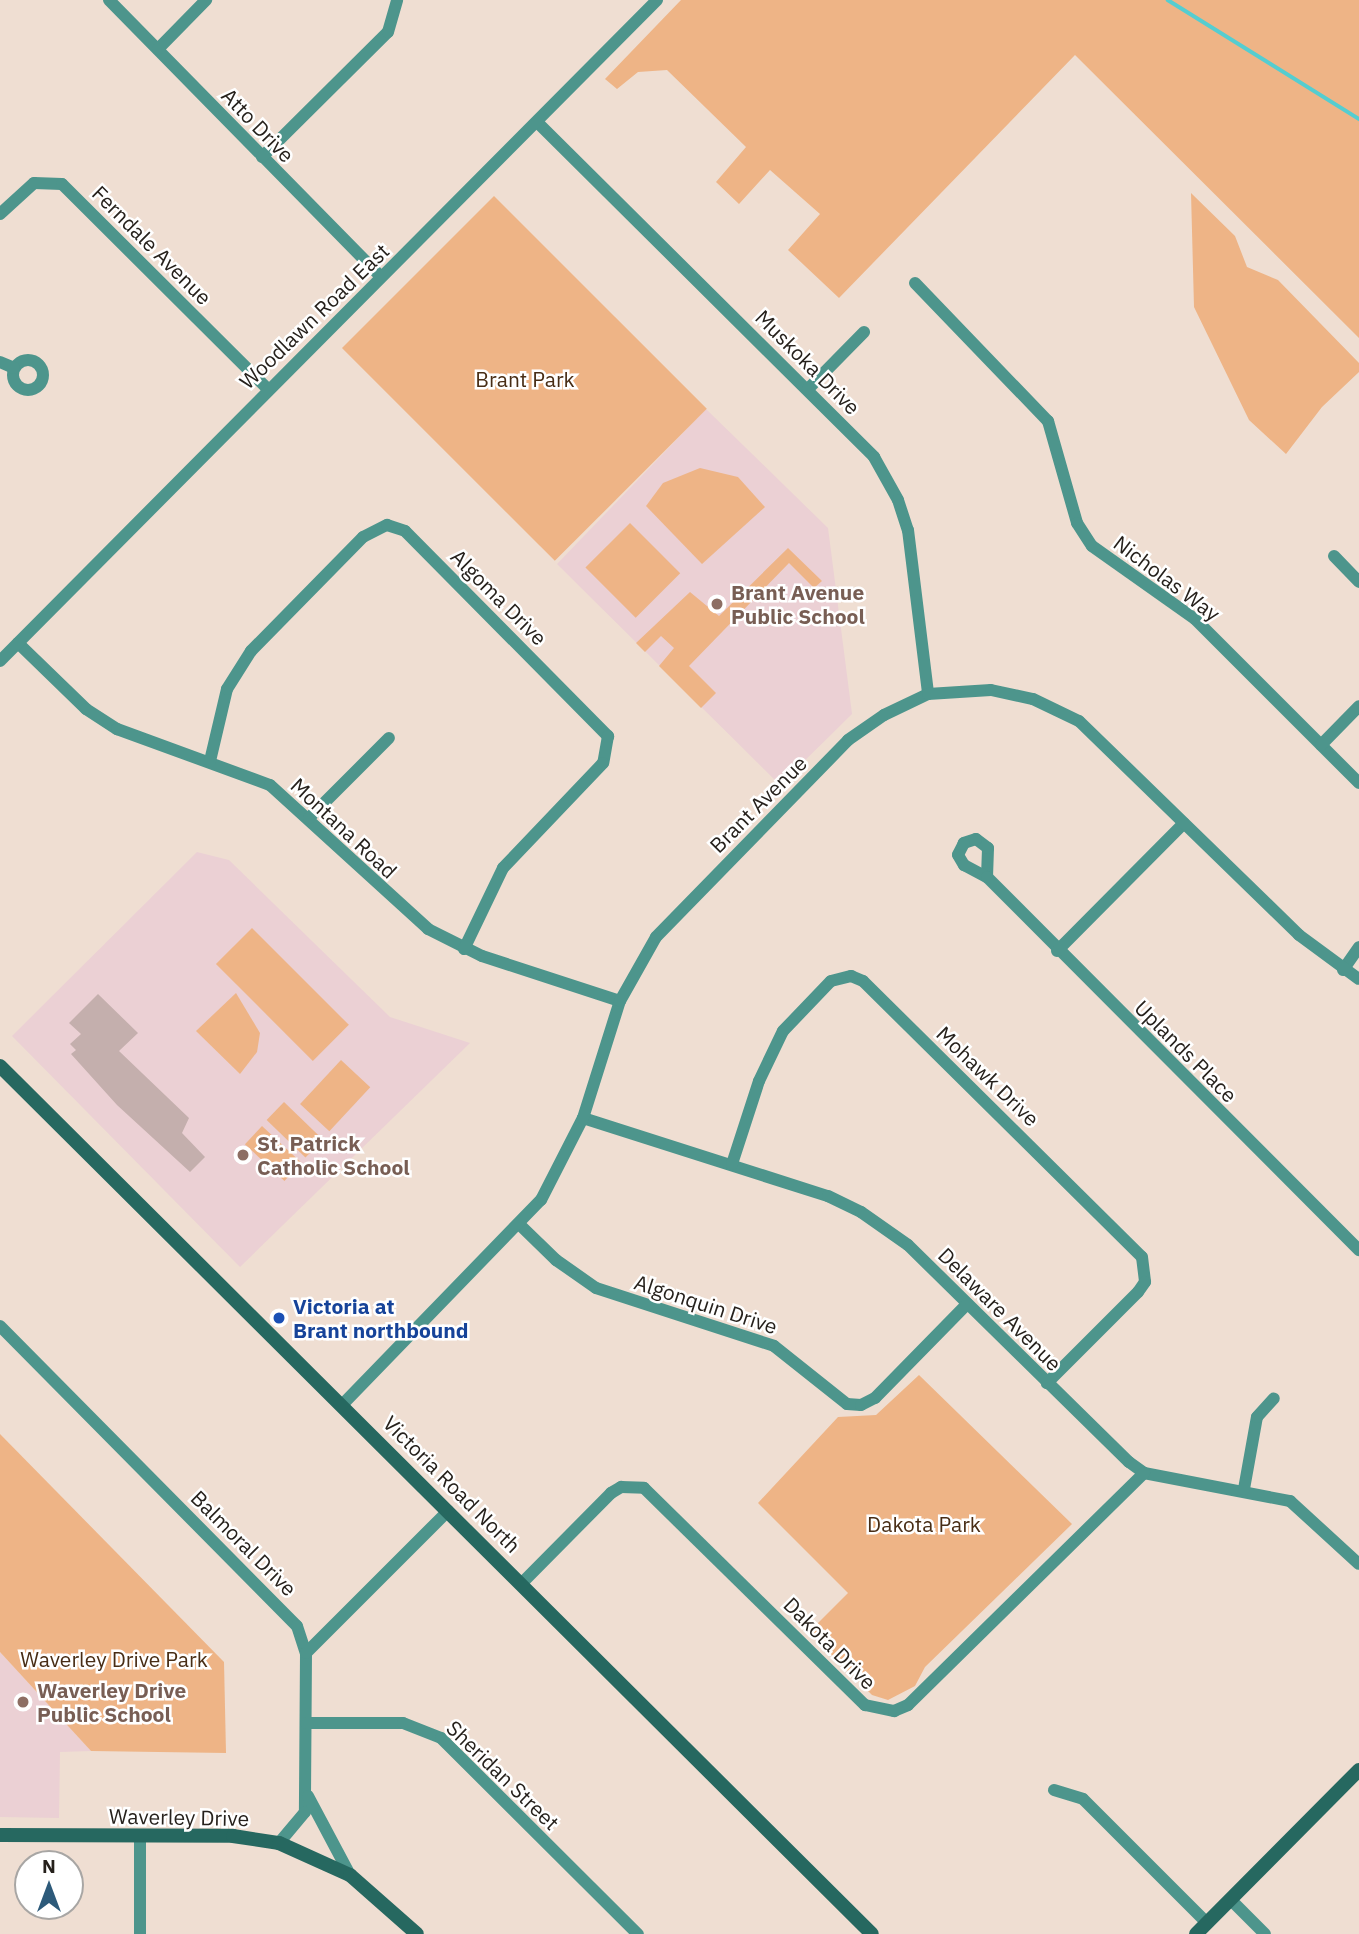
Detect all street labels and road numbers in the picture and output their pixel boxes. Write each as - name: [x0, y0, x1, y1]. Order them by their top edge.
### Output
- street label: Atto Drive: [217, 83, 299, 167]
- street label: Ferndale Avenue: [87, 180, 217, 310]
- street label: Woodlawn Road East: [234, 238, 394, 394]
- street label: Muskoka Drive: [750, 304, 866, 420]
- street label: Nicholas Way: [1109, 530, 1225, 626]
- street label: Algoma Drive: [446, 544, 552, 650]
- street label: Brant Avenue: [704, 750, 812, 858]
- street label: Montana Road: [286, 773, 402, 883]
- street label: Uplands Place: [1130, 995, 1242, 1107]
- street label: Mohawk Drive: [931, 1021, 1045, 1131]
- street label: Delaware Avenue: [933, 1242, 1067, 1376]
- street label: Algonquin Drive: [631, 1269, 781, 1339]
- street label: Victoria Road North: [378, 1410, 526, 1558]
- street label: Balmoral Drive: [186, 1485, 302, 1601]
- street label: Dakota Drive: [779, 1592, 881, 1694]
- street label: Sheridan Street: [442, 1715, 564, 1835]
- street label: Waverley Drive: [109, 1803, 249, 1831]

